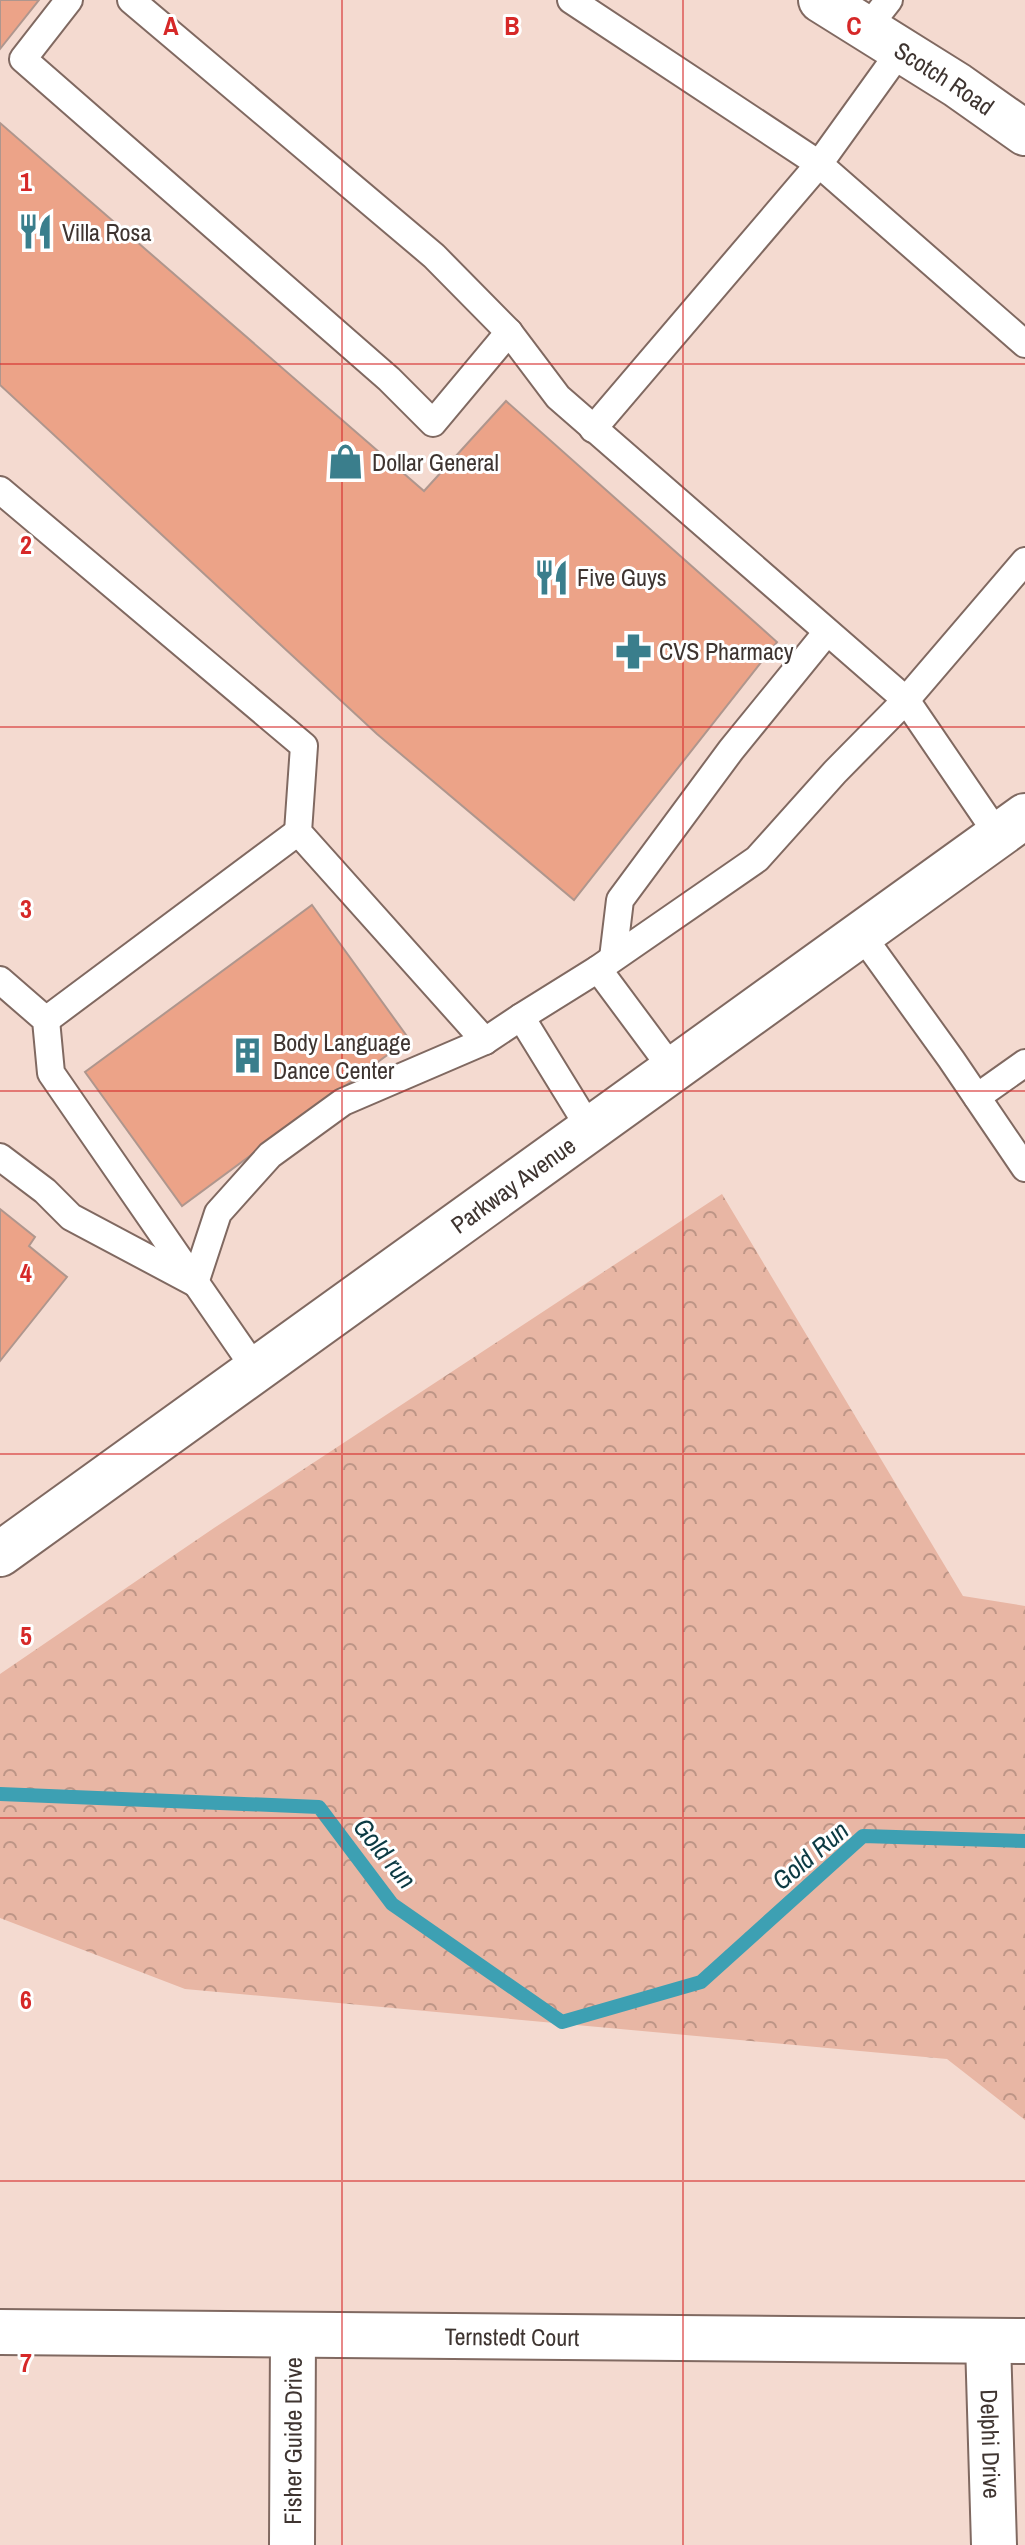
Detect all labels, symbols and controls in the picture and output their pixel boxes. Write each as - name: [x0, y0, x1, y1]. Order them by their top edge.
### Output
- text: A: [163, 8, 179, 43]
- text: B: [504, 8, 520, 43]
- text: C: [846, 8, 862, 43]
- street label: Scotch Road: [889, 34, 1001, 122]
- text: 1: [20, 164, 32, 199]
- restaurant icon: Villa Rosa: [17, 213, 55, 251]
- place label: Villa Rosa: [62, 216, 151, 248]
- shop icon: Dollar General: [327, 443, 365, 481]
- place label: Dollar General: [372, 446, 499, 478]
- text: 2: [20, 527, 32, 562]
- restaurant icon: Five Guys: [532, 558, 570, 596]
- place label: Five Guys: [577, 561, 667, 593]
- pharmacy icon: CVS Pharmacy: [614, 632, 652, 670]
- place label: CVS Pharmacy: [659, 635, 794, 667]
- text: 3: [20, 891, 32, 926]
- place label: Body Language Dance Center: [273, 1026, 411, 1086]
- building icon: Body Language Dance Center: [228, 1037, 266, 1075]
- street label: Parkway Avenue: [444, 1129, 582, 1240]
- text: 4: [20, 1255, 32, 1290]
- text: 5: [20, 1618, 32, 1653]
- water label: Gold run: [346, 1810, 424, 1896]
- water label: Gold Run: [764, 1813, 856, 1897]
- text: 6: [20, 1982, 32, 2017]
- street label: Ternstedt Court: [444, 2320, 580, 2353]
- text: 7: [20, 2345, 32, 2380]
- street label: Fisher Guide Drive: [276, 2357, 309, 2525]
- street label: Delphi Drive: [973, 2389, 1009, 2499]

